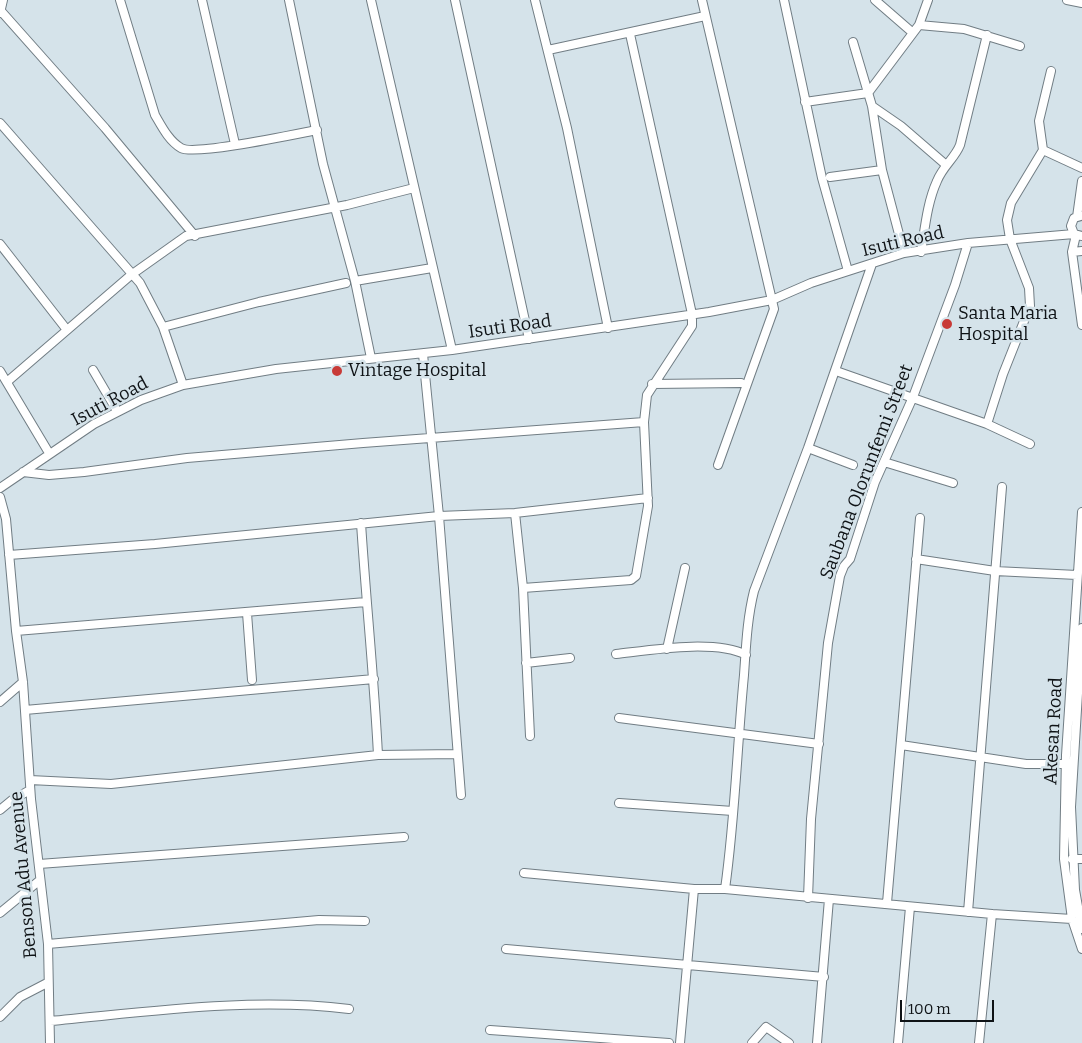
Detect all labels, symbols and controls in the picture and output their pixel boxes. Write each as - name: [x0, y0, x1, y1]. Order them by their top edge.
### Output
- street label: Isuti Road: [860, 222, 946, 262]
- place label: Santa Maria Hospital: [958, 303, 1058, 346]
- street label: Isuti Road: [467, 310, 553, 344]
- marker: Santa Maria Hospital: [940, 317, 954, 331]
- place label: Vintage Hospital: [348, 360, 486, 382]
- street label: Saubana Olorunfemi Street: [816, 361, 918, 583]
- marker: Vintage Hospital: [330, 364, 344, 378]
- street label: Isuti Road: [68, 373, 152, 431]
- street label: Akesan Road: [1040, 677, 1068, 785]
- street label: Benson Adu Avenue: [6, 791, 42, 959]
- scale bar: [902, 990, 996, 1022]
- text: 100 m: [908, 1000, 951, 1018]

